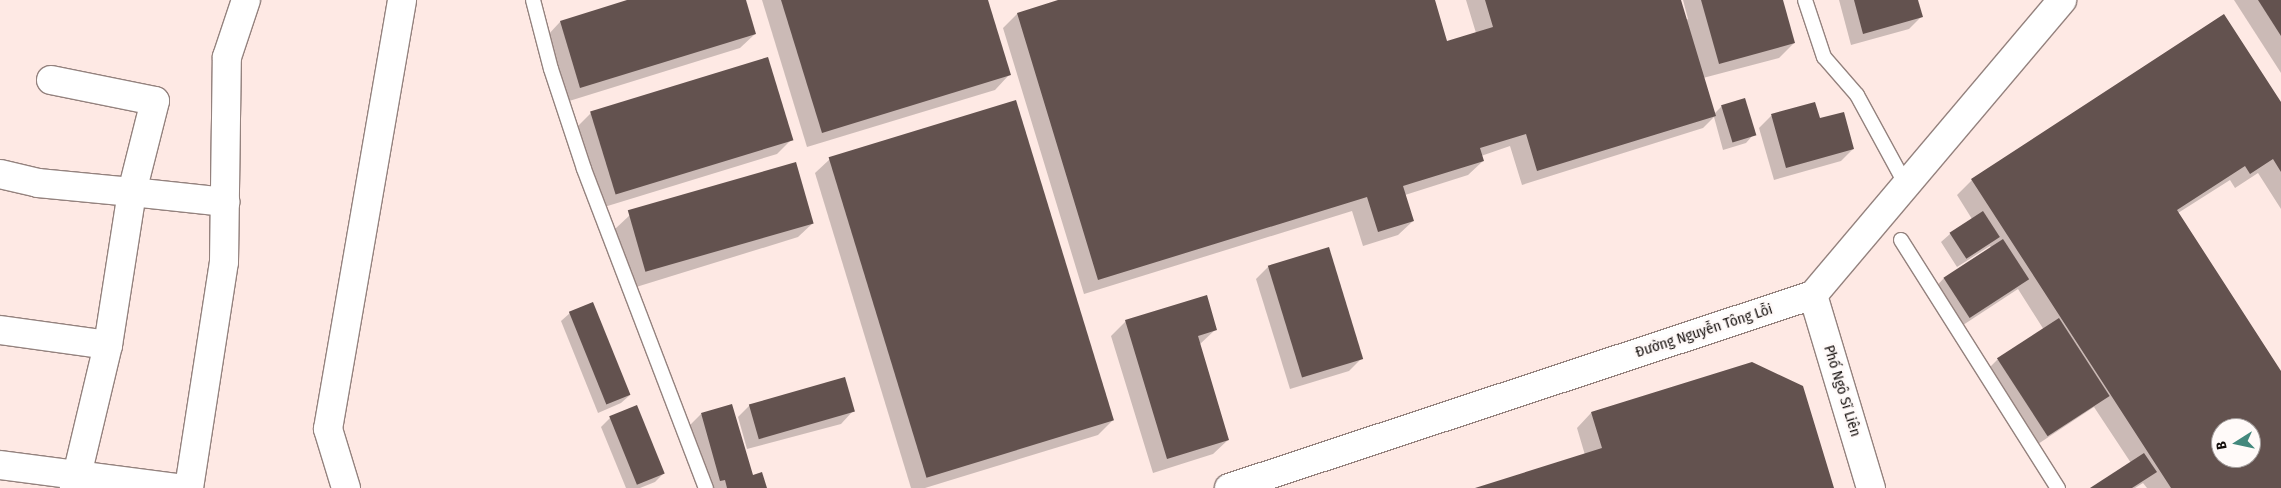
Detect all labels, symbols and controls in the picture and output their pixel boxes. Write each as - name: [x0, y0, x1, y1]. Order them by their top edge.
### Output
- street label: Đường Nguyễn Tông Lỗi: [1633, 300, 1775, 362]
- street label: Phố Ngô Sĩ Liên: [1820, 343, 1864, 439]
- north arrow: [2211, 418, 2261, 468]
- text: B: [2213, 440, 2231, 451]

